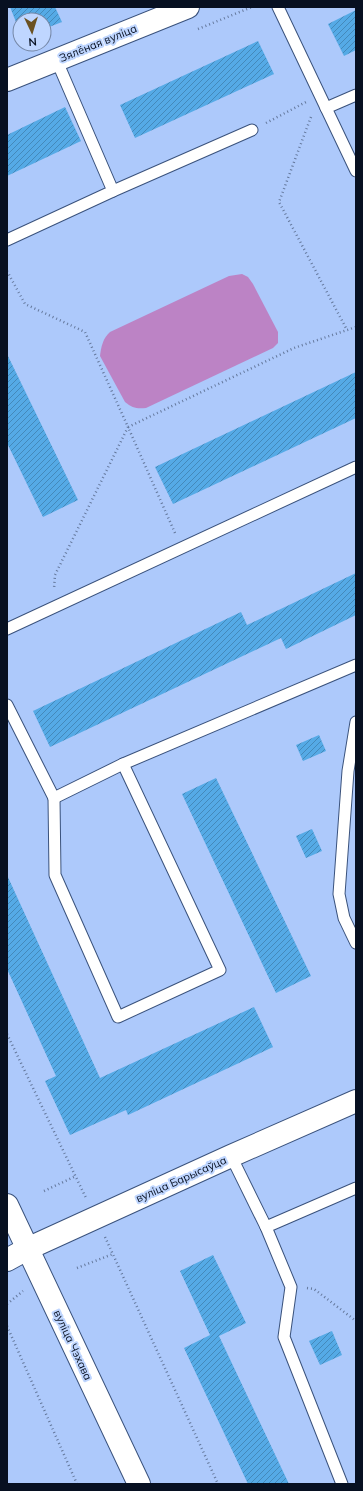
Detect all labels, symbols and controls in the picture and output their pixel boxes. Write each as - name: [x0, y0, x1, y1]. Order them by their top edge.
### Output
- north arrow: [12, 12, 52, 52]
- street label: Зялёная вуліца: [57, 21, 139, 65]
- text: N: [28, 35, 37, 49]
- street label: вуліца Барысаўца: [133, 1153, 229, 1205]
- street label: вуліца Чэхава: [51, 1308, 95, 1382]

